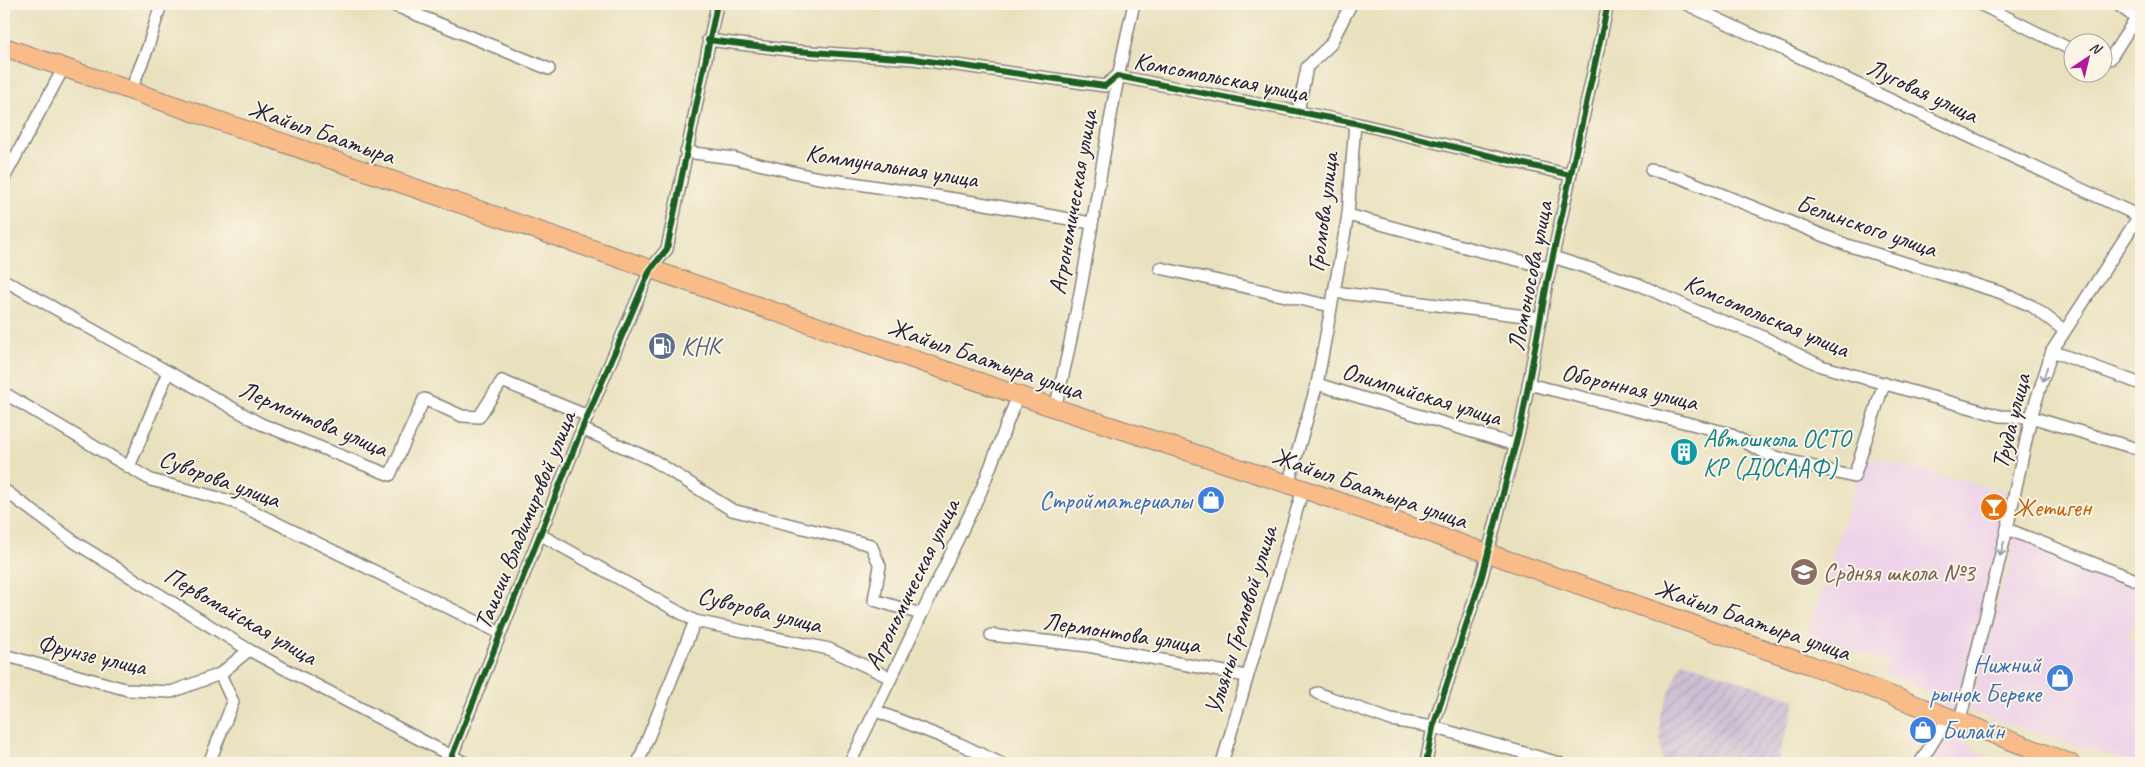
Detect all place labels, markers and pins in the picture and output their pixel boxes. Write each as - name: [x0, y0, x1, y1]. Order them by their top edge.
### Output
- fuel station icon: КНК: [647, 331, 677, 361]
- place label: КНК: [681, 331, 724, 363]
- place label: Автошкола ОСТО КР (ДОСААФ): [1703, 423, 1853, 484]
- building icon: Автошкола ОСТО КР (ДОСААФ): [1669, 437, 1699, 467]
- place label: Стройматериалы: [1039, 485, 1194, 517]
- shop icon: Стройматериалы: [1196, 485, 1226, 515]
- bar icon: Жетиген: [1979, 492, 2009, 522]
- place label: Жетиген: [2013, 492, 2093, 524]
- school or university icon: Срдняя школа №3: [1789, 557, 1819, 587]
- place label: Срдняя школа №3: [1823, 557, 1977, 589]
- place label: Нижний рынок Береке: [1929, 649, 2043, 710]
- shop icon: Нижний рынок Береке: [2045, 663, 2075, 693]
- shop icon: Билайн: [1908, 715, 1938, 745]
- place label: Билайн: [1942, 715, 2006, 747]

